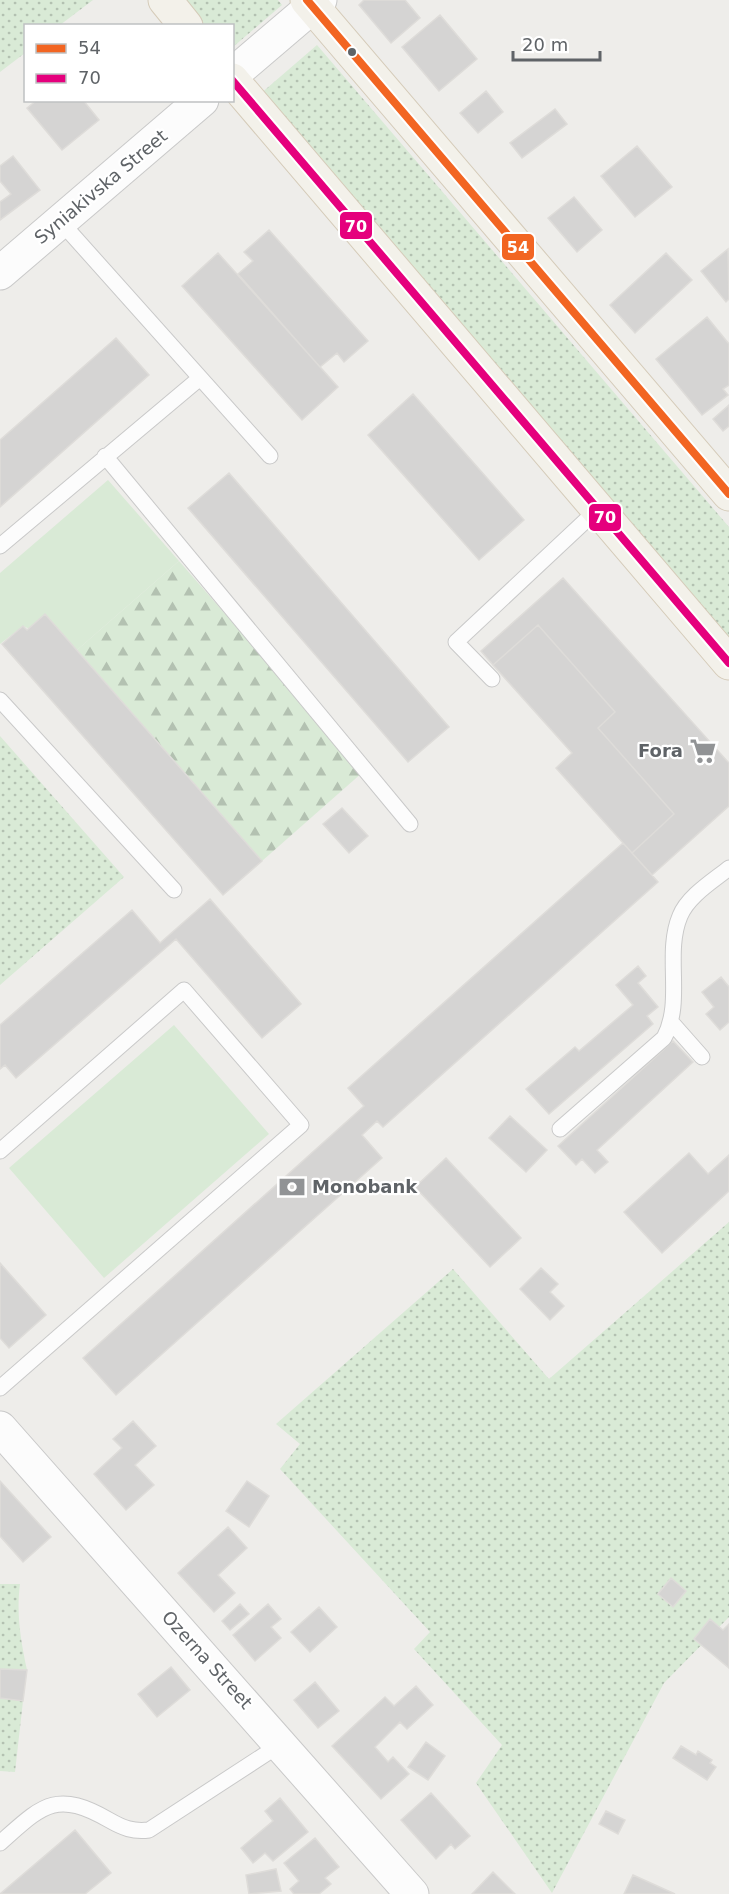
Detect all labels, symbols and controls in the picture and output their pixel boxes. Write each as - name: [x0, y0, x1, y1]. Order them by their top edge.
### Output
- legend: [24, 24, 234, 102]
- scale bar: [513, 24, 600, 62]
- text: 20 m: [522, 34, 568, 55]
- text: 54: [78, 37, 101, 58]
- unlabelled marker: [346, 46, 358, 58]
- text: 70: [78, 67, 101, 88]
- street label: Syniakivska Street: [30, 125, 171, 248]
- line badge: 70: [339, 211, 373, 240]
- text: 70: [345, 217, 367, 236]
- line badge: 54: [501, 233, 535, 261]
- text: 54: [507, 238, 529, 257]
- line badge: 70: [588, 503, 622, 532]
- text: 70: [594, 508, 616, 527]
- supermarket icon: Fora: [688, 736, 718, 766]
- place label: Fora: [638, 740, 683, 761]
- bank icon: Monobank: [277, 1172, 307, 1202]
- place label: Monobank: [312, 1176, 418, 1197]
- street label: Ozerna Street: [158, 1606, 257, 1713]

